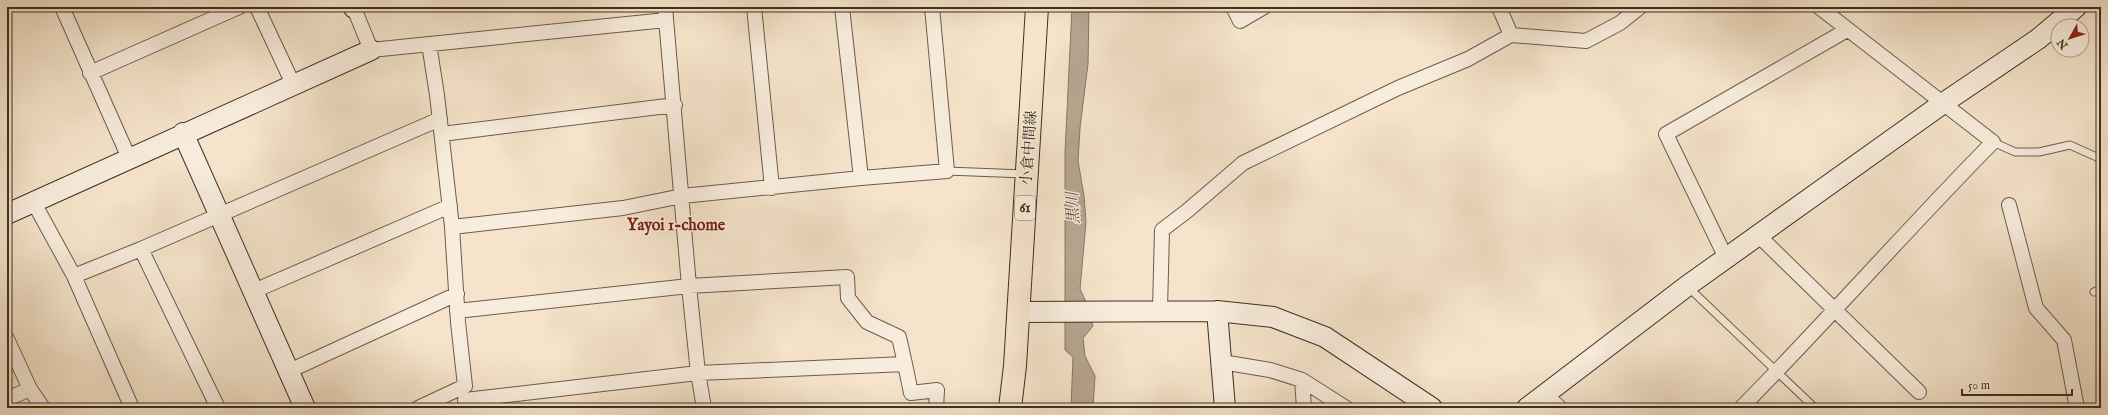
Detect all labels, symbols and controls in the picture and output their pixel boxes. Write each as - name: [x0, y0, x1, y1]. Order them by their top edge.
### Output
- north arrow: [2050, 18, 2090, 58]
- text: N: [2054, 35, 2072, 53]
- street label: 小倉中間線: [1017, 110, 1041, 186]
- water label: 黒川: [1063, 190, 1085, 225]
- road number: 61: [1015, 196, 1035, 220]
- district label: Yayoi 1-chome: [627, 216, 726, 236]
- scale bar: [1962, 371, 2072, 397]
- text: 50 m: [1968, 378, 1990, 393]

